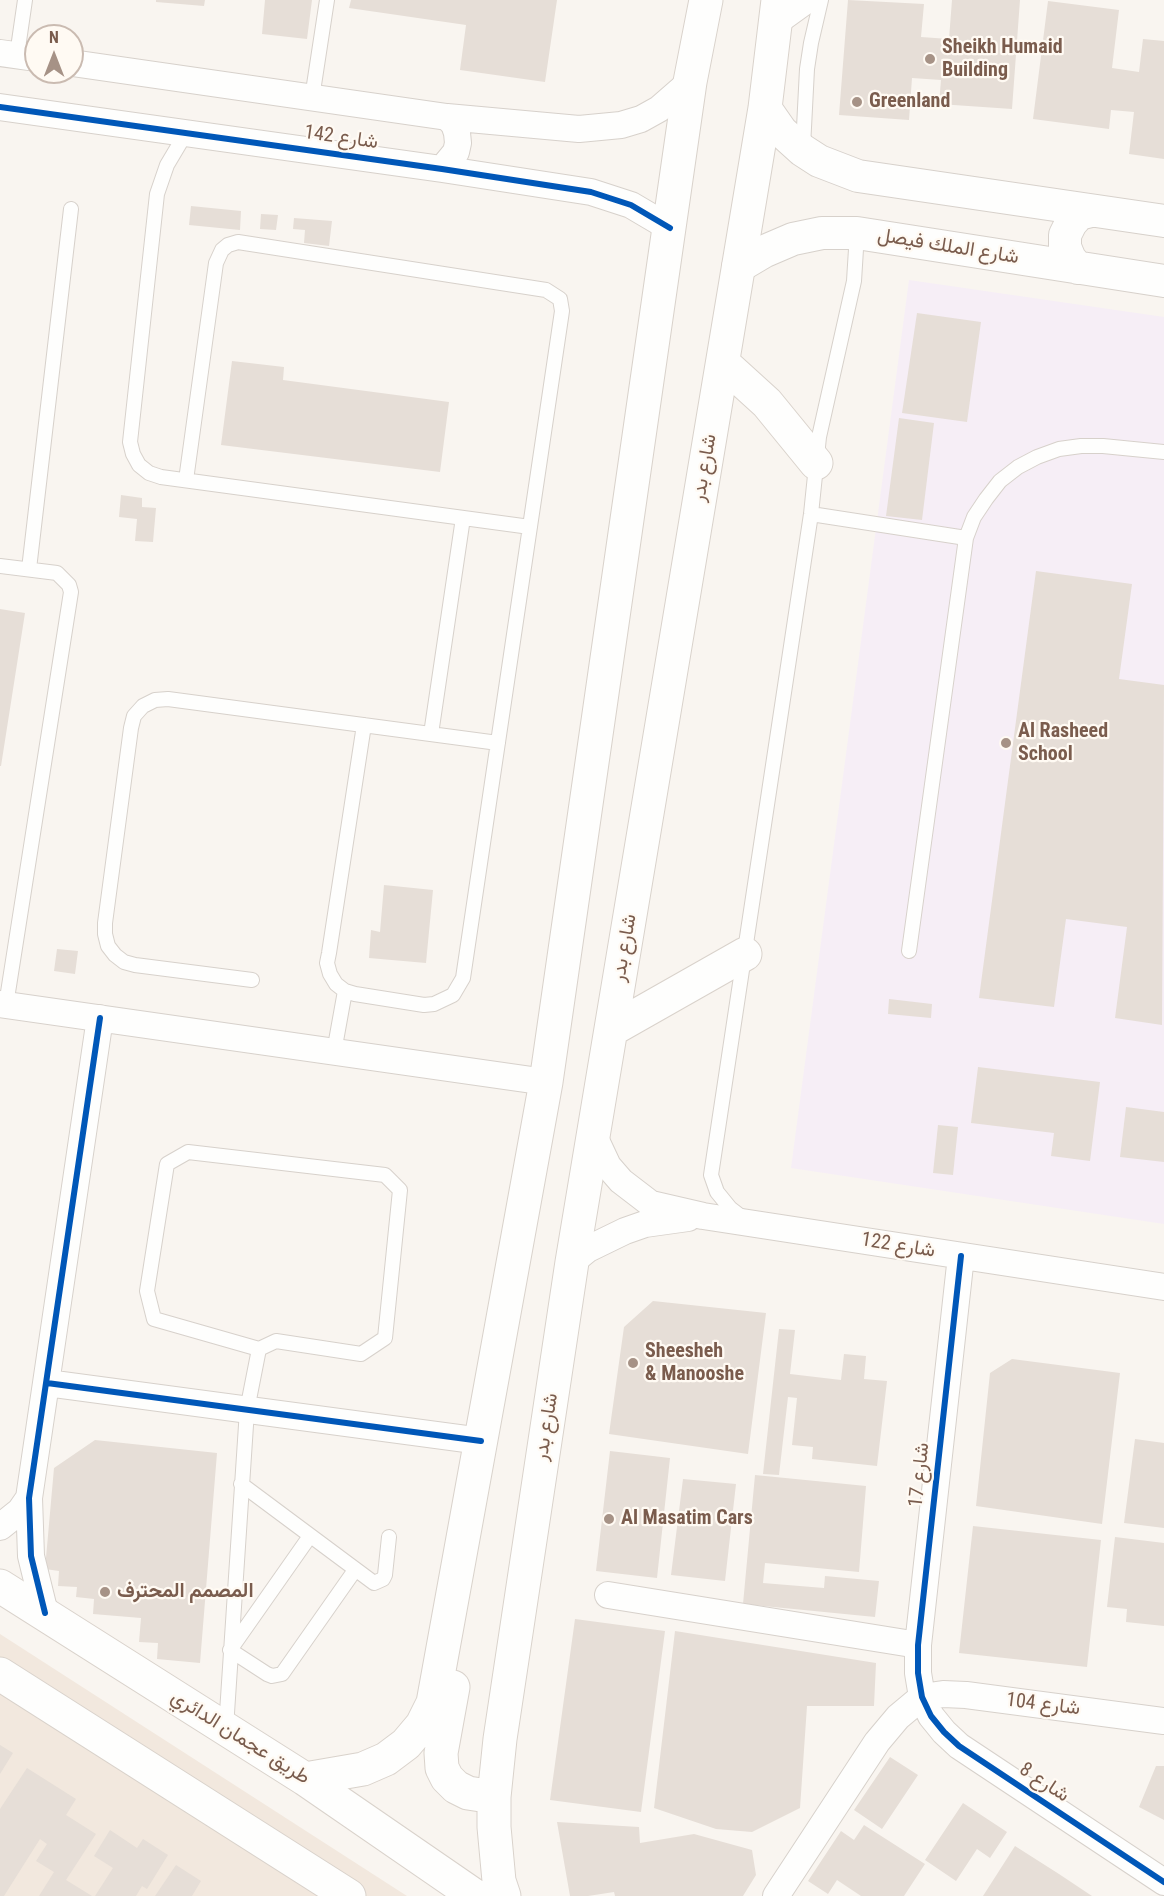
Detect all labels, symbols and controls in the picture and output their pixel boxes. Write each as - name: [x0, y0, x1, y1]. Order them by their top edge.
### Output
- north arrow: [24, 24, 84, 84]
- text: N: [49, 28, 59, 47]
- place label: Sheikh Humaid Building: [942, 36, 1063, 83]
- marker: Sheikh Humaid Building: [923, 52, 937, 66]
- place label: Greenland: [869, 90, 950, 114]
- marker: Greenland: [850, 95, 864, 109]
- street label: شارع 142: [302, 121, 380, 155]
- street label: شارع الملك فيصل: [876, 224, 1020, 270]
- street label: شارع بدر: [687, 432, 723, 504]
- place label: Al Rasheed School: [1018, 720, 1108, 767]
- marker: Al Rasheed School: [999, 736, 1013, 750]
- street label: شارع بدر: [607, 912, 643, 984]
- street label: شارع 122: [859, 1228, 937, 1264]
- place label: Sheesheh & Manooshe: [645, 1340, 744, 1387]
- marker: Sheesheh & Manooshe: [626, 1356, 640, 1370]
- street label: شارع بدر: [530, 1391, 564, 1463]
- street label: شارع 17: [905, 1442, 935, 1508]
- place label: Al Masatim Cars: [621, 1507, 753, 1531]
- marker: Al Masatim Cars: [602, 1512, 616, 1526]
- place label: المصمم المحترف: [117, 1580, 254, 1604]
- marker: المصمم المحترف: [98, 1585, 112, 1599]
- street label: طريق عجمان الدائري: [166, 1686, 314, 1790]
- street label: شارع 104: [1005, 1689, 1081, 1721]
- street label: شارع 8: [1015, 1758, 1073, 1808]

